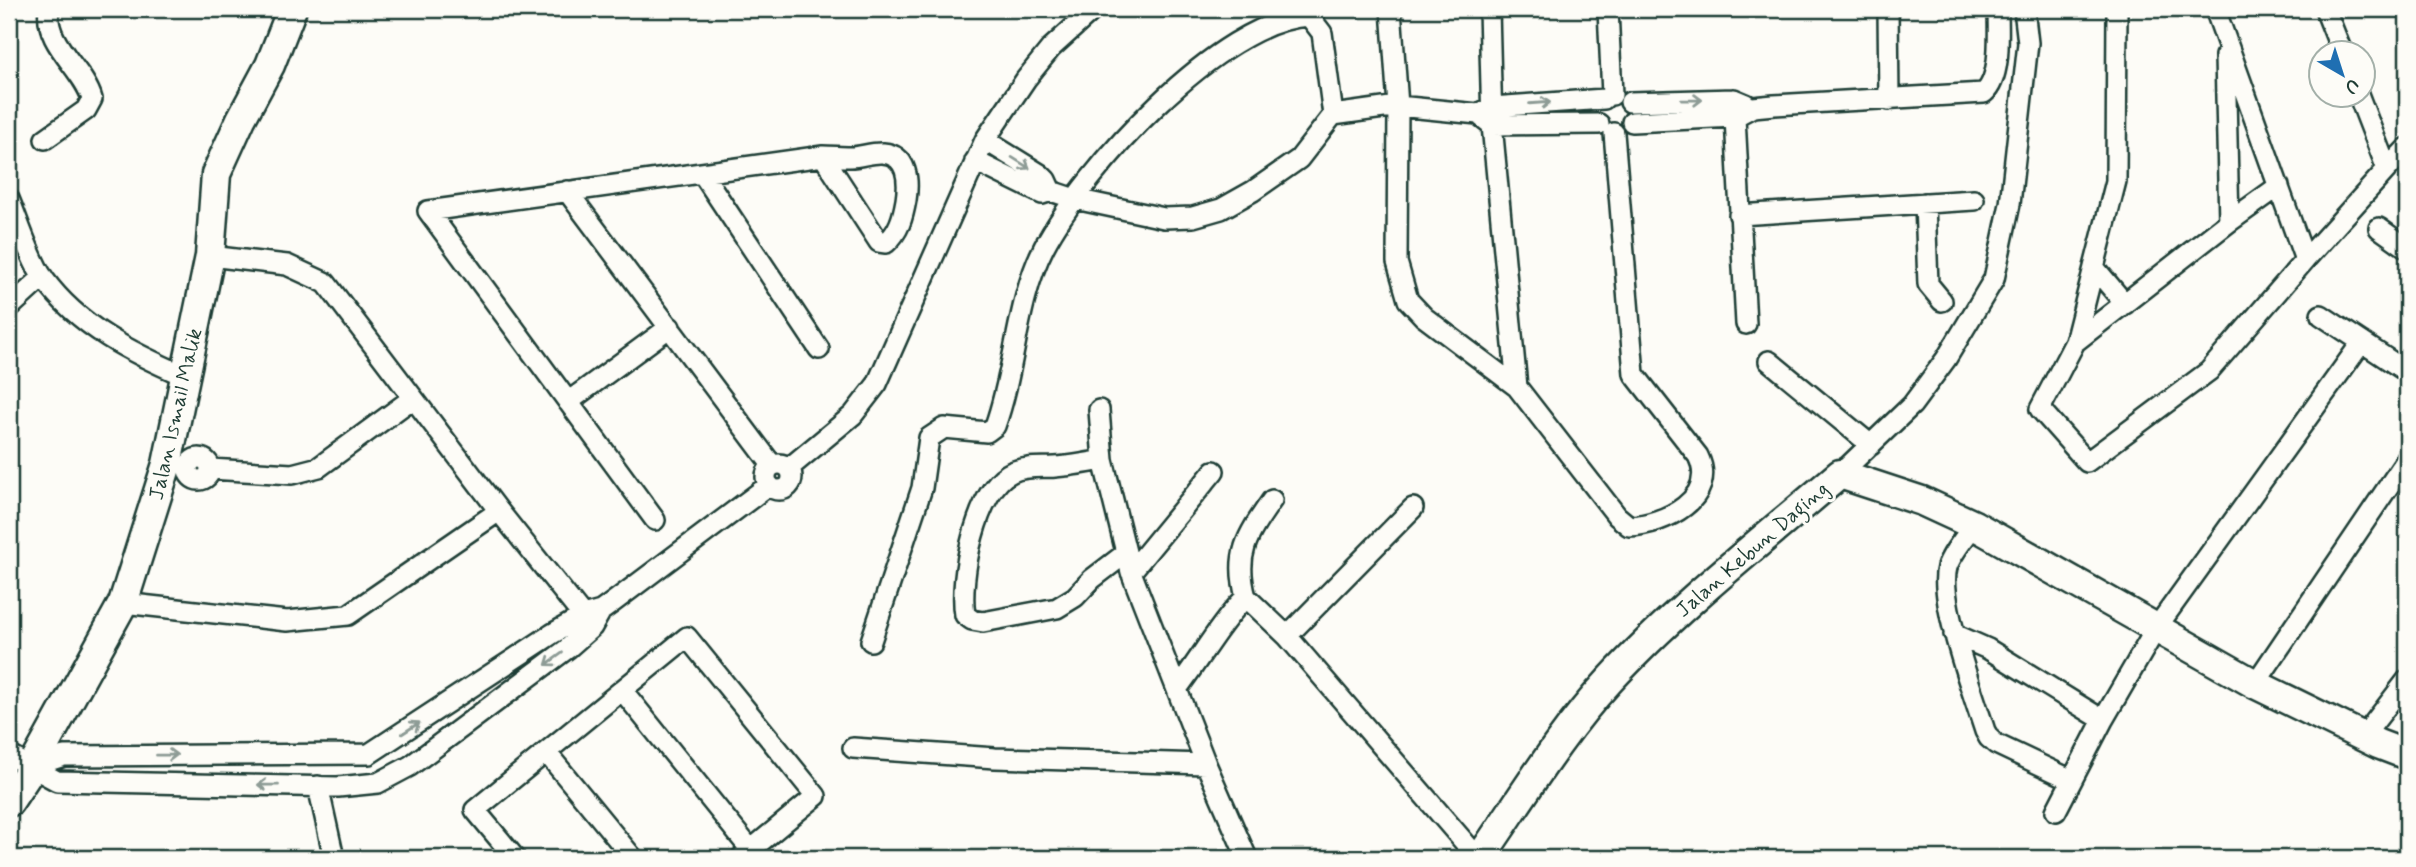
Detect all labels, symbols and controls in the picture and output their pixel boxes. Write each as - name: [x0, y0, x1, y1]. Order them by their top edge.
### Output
- north arrow: [2308, 38, 2378, 108]
- text: U: [2339, 72, 2364, 100]
- one-way arrow: [1681, 93, 1704, 107]
- one-way arrow: [1528, 97, 1551, 110]
- one-way arrow: [1011, 156, 1031, 170]
- street label: Jalan Ismail Malik: [143, 325, 209, 503]
- street label: Jalan Kebun Daging: [1670, 475, 1837, 626]
- one-way arrow: [545, 652, 564, 666]
- one-way arrow: [401, 721, 421, 735]
- one-way arrow: [155, 748, 178, 762]
- one-way arrow: [257, 778, 280, 792]

